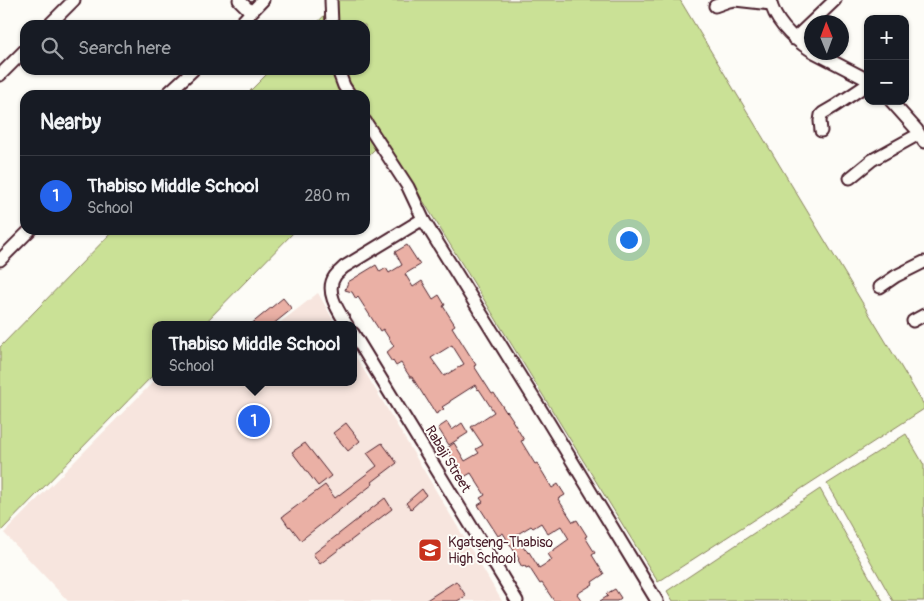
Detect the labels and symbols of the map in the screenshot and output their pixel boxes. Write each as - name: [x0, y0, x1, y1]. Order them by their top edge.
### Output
- north arrow: [804, 15, 849, 60]
- your location: [616, 227, 642, 253]
- pin: 1: [238, 402, 270, 440]
- street label: Rabaji Street: [421, 423, 475, 496]
- place label: Kgatseng-Thabiso High School: [448, 534, 553, 567]
- school or university icon: Kgatseng-Thabiso High School: [417, 537, 443, 563]

